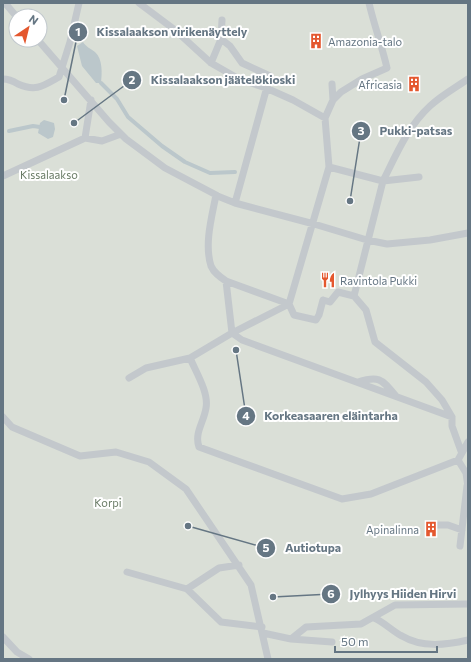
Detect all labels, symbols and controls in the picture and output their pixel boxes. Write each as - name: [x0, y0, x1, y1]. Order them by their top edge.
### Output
- north arrow: [8, 8, 48, 48]
- text: N: [27, 12, 41, 27]
- callout: Kissalaakson virikenäyttely: [68, 20, 255, 44]
- text: 1: [75, 24, 81, 38]
- text: Kissalaakson virikenäyttely: [97, 24, 248, 38]
- building icon: Amazonia-talo: [307, 32, 325, 50]
- place label: Amazonia-talo: [328, 35, 403, 48]
- callout: Kissalaakson jäätelökioski: [122, 68, 303, 92]
- text: 2: [129, 72, 136, 86]
- text: Kissalaakson jäätelökioski: [151, 72, 295, 86]
- building icon: Africasia: [405, 75, 423, 93]
- place label: Africasia: [358, 78, 402, 91]
- callout: Pukki-patsas: [351, 119, 460, 143]
- text: 3: [358, 123, 365, 137]
- text: Pukki-patsas: [380, 123, 453, 137]
- park label: Kissalaakso: [20, 168, 78, 181]
- restaurant icon: Ravintola Pukki: [319, 271, 337, 289]
- place label: Ravintola Pukki: [340, 274, 417, 287]
- callout: Korkeasaaren eläintarha: [236, 404, 406, 428]
- text: 4: [242, 408, 250, 422]
- text: Korkeasaaren eläintarha: [264, 408, 398, 422]
- park label: Korpi: [94, 496, 122, 509]
- building icon: Apinalinna: [422, 520, 440, 538]
- place label: Apinalinna: [366, 523, 419, 536]
- callout: Autiotupa: [256, 536, 349, 560]
- text: 5: [263, 540, 270, 554]
- text: Autiotupa: [285, 540, 341, 554]
- callout: Jylhyys Hiiden Hirvi: [321, 582, 464, 606]
- text: 6: [327, 586, 335, 600]
- text: Jylhyys Hiiden Hirvi: [350, 586, 456, 601]
- scale bar: [335, 628, 437, 654]
- text: 50 m: [341, 634, 369, 648]

